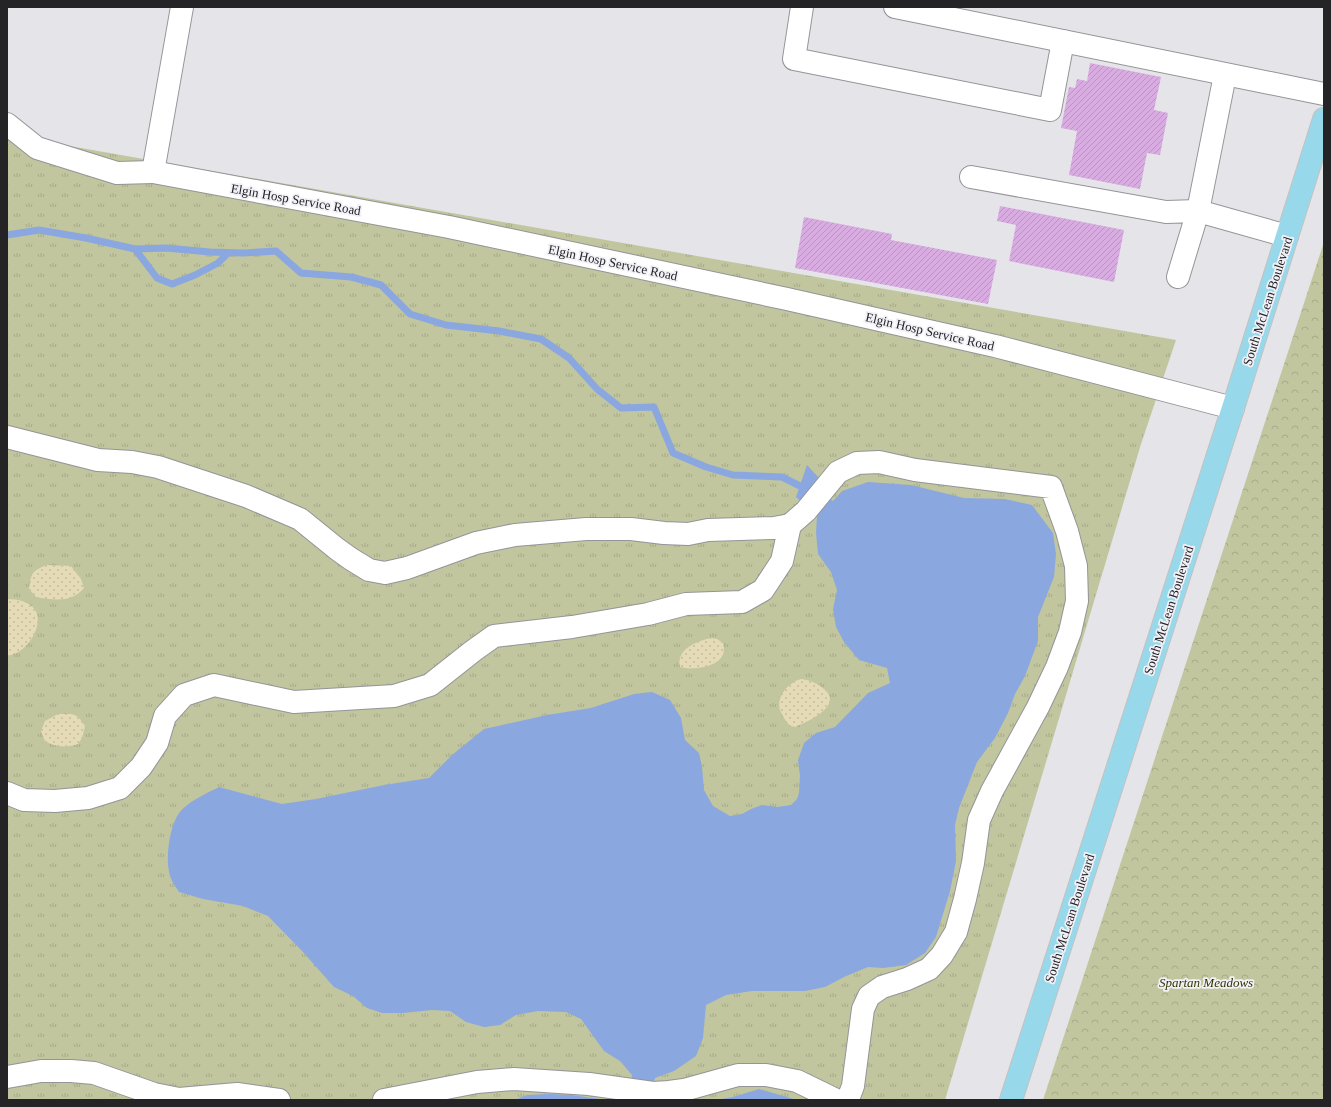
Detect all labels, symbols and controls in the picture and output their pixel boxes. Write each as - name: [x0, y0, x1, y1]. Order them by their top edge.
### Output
- street label: Elgin Hosp Service Road: [230, 181, 363, 218]
- street label: South McLean Boulevard: [1240, 235, 1296, 367]
- street label: Elgin Hosp Service Road: [547, 241, 679, 284]
- street label: Elgin Hosp Service Road: [864, 309, 996, 354]
- street label: South McLean Boulevard: [1141, 544, 1197, 676]
- street label: South McLean Boulevard: [1042, 852, 1098, 984]
- park label: Spartan Meadows: [1159, 975, 1253, 990]

